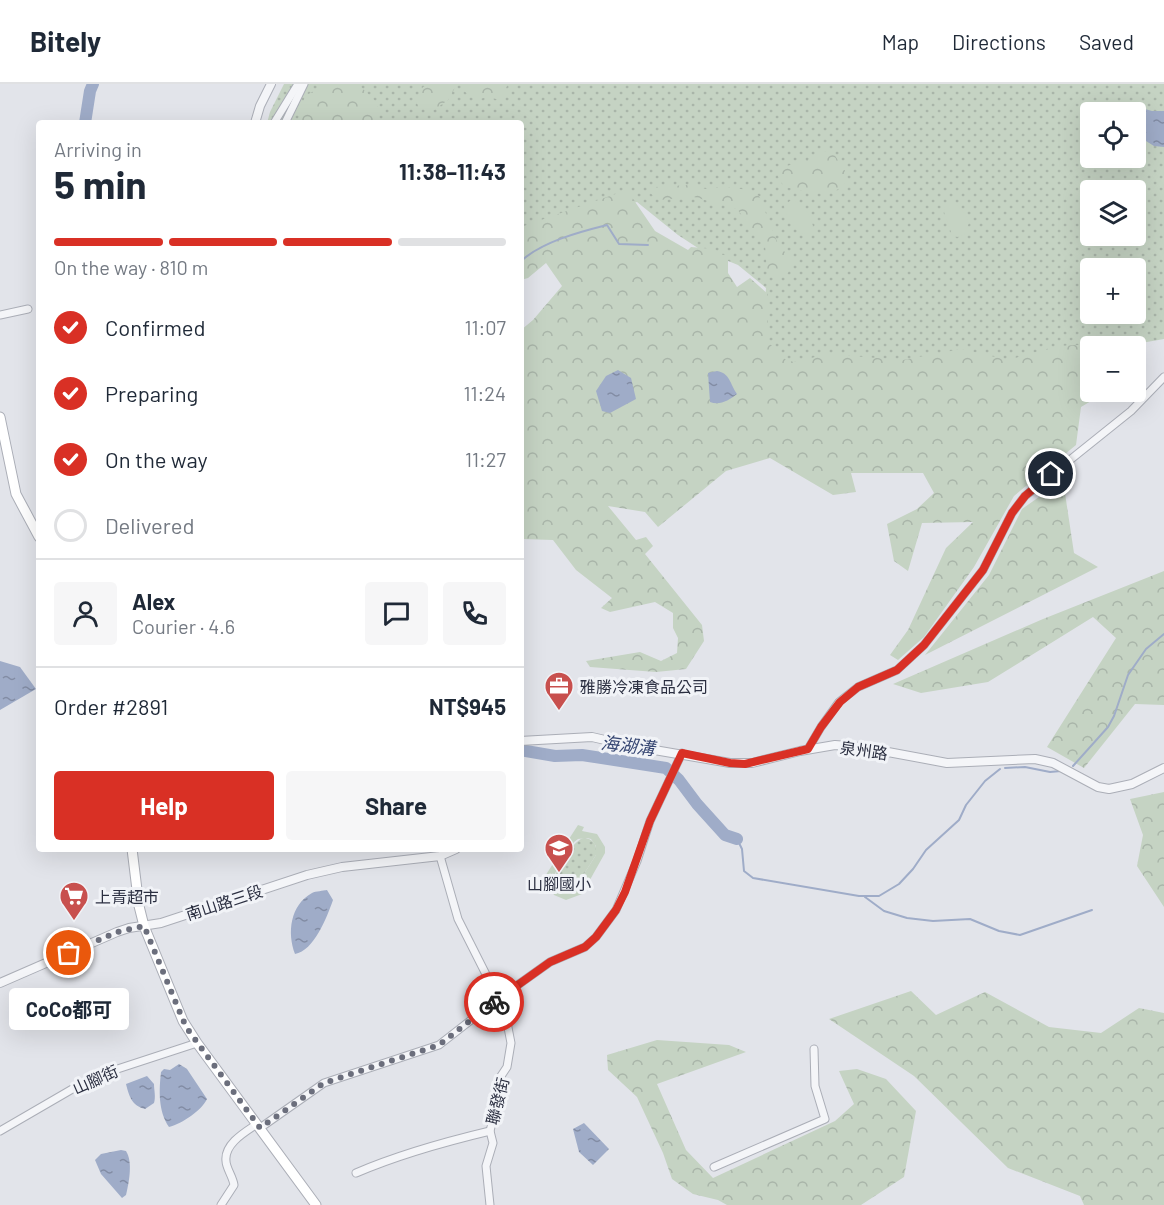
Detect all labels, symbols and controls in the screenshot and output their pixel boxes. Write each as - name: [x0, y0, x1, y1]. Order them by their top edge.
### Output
- text: Bitely: [30, 24, 101, 58]
- text: Map: [882, 29, 919, 54]
- text: Directions: [952, 29, 1046, 54]
- text: Saved: [1079, 29, 1134, 54]
- map controls: [1080, 102, 1146, 402]
- button: locate: [1080, 102, 1146, 168]
- text: Arriving in: [54, 137, 142, 161]
- text: 11:38–11:43: [399, 158, 506, 184]
- text: 5 min: [54, 160, 147, 207]
- button: layers: [1080, 180, 1146, 246]
- text: On the way · 810 m: [54, 255, 208, 279]
- button: +: [1080, 258, 1146, 324]
- icon: check: [54, 311, 87, 344]
- text: Confirmed: [105, 314, 205, 340]
- text: 11:07: [464, 315, 506, 339]
- button: −: [1080, 336, 1146, 402]
- icon: check: [54, 377, 87, 410]
- text: Preparing: [105, 380, 198, 406]
- text: 11:24: [463, 381, 506, 405]
- icon: check: [54, 443, 87, 476]
- text: On the way: [105, 446, 208, 472]
- text: 11:27: [465, 447, 506, 471]
- pin: [1025, 448, 1076, 499]
- icon: home: [1034, 457, 1067, 490]
- text: Delivered: [105, 512, 194, 538]
- button: person: [54, 582, 117, 645]
- button: chat: [365, 582, 428, 645]
- button: phone: [443, 582, 506, 645]
- text: Alex: [132, 588, 175, 614]
- text: Courier · 4.6: [132, 614, 235, 638]
- office icon: 雅勝冷凍食品公司: [543, 670, 575, 712]
- place label: 雅勝冷凍食品公司: [580, 677, 708, 696]
- text: Order #2891: [54, 693, 168, 719]
- text: NT$945: [429, 693, 506, 719]
- water label: 海湖溝: [600, 731, 659, 760]
- street label: 泉州路: [839, 737, 889, 763]
- button: Help: [54, 771, 274, 840]
- button: Share: [286, 771, 506, 840]
- school or university icon: 山腳國小: [543, 832, 575, 874]
- place label: 山腳國小: [527, 874, 591, 893]
- supermarket icon: 上青超市: [58, 880, 90, 922]
- street label: 南山路三段: [183, 881, 265, 923]
- place label: 上青超市: [95, 887, 159, 906]
- pin: [43, 927, 94, 978]
- icon: bag: [52, 936, 85, 969]
- courier: [464, 972, 524, 1032]
- icon: bike: [478, 986, 511, 1019]
- callout: CoCo都可: [9, 989, 129, 1031]
- text: CoCo都可: [26, 997, 112, 1021]
- street label: 山腳街: [69, 1061, 121, 1097]
- street label: 聯發街: [482, 1075, 512, 1127]

